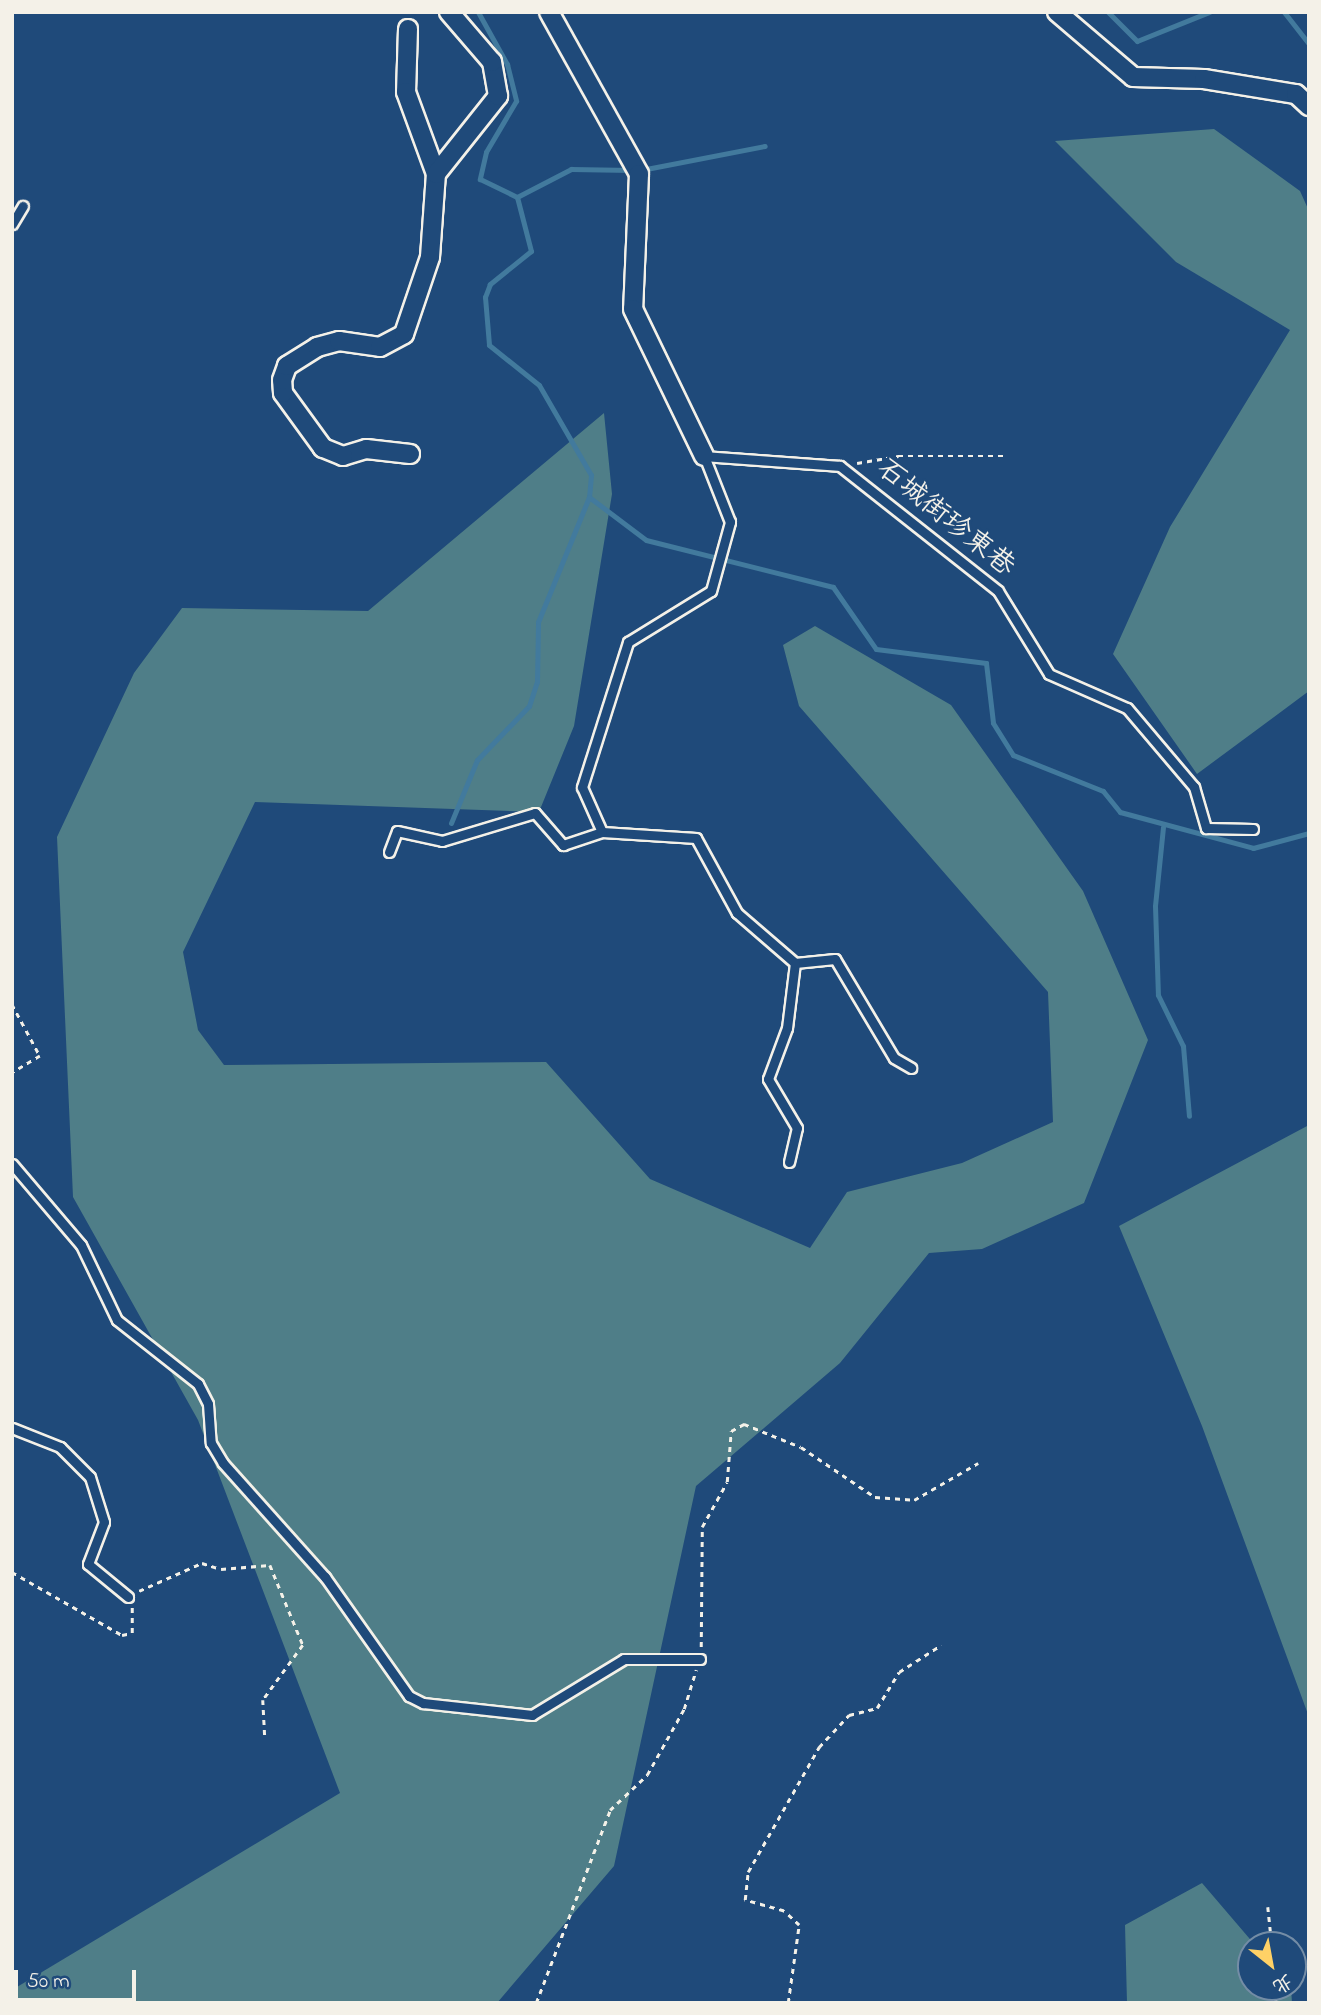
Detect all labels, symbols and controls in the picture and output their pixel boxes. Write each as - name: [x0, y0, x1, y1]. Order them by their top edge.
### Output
- street label: 石城街珍東巷: [869, 453, 1021, 585]
- north arrow: [1237, 1931, 1307, 2001]
- scale bar: [18, 1955, 140, 1999]
- text: 北: [1267, 1966, 1297, 1999]
- text: 50 m: [27, 1967, 70, 1997]

